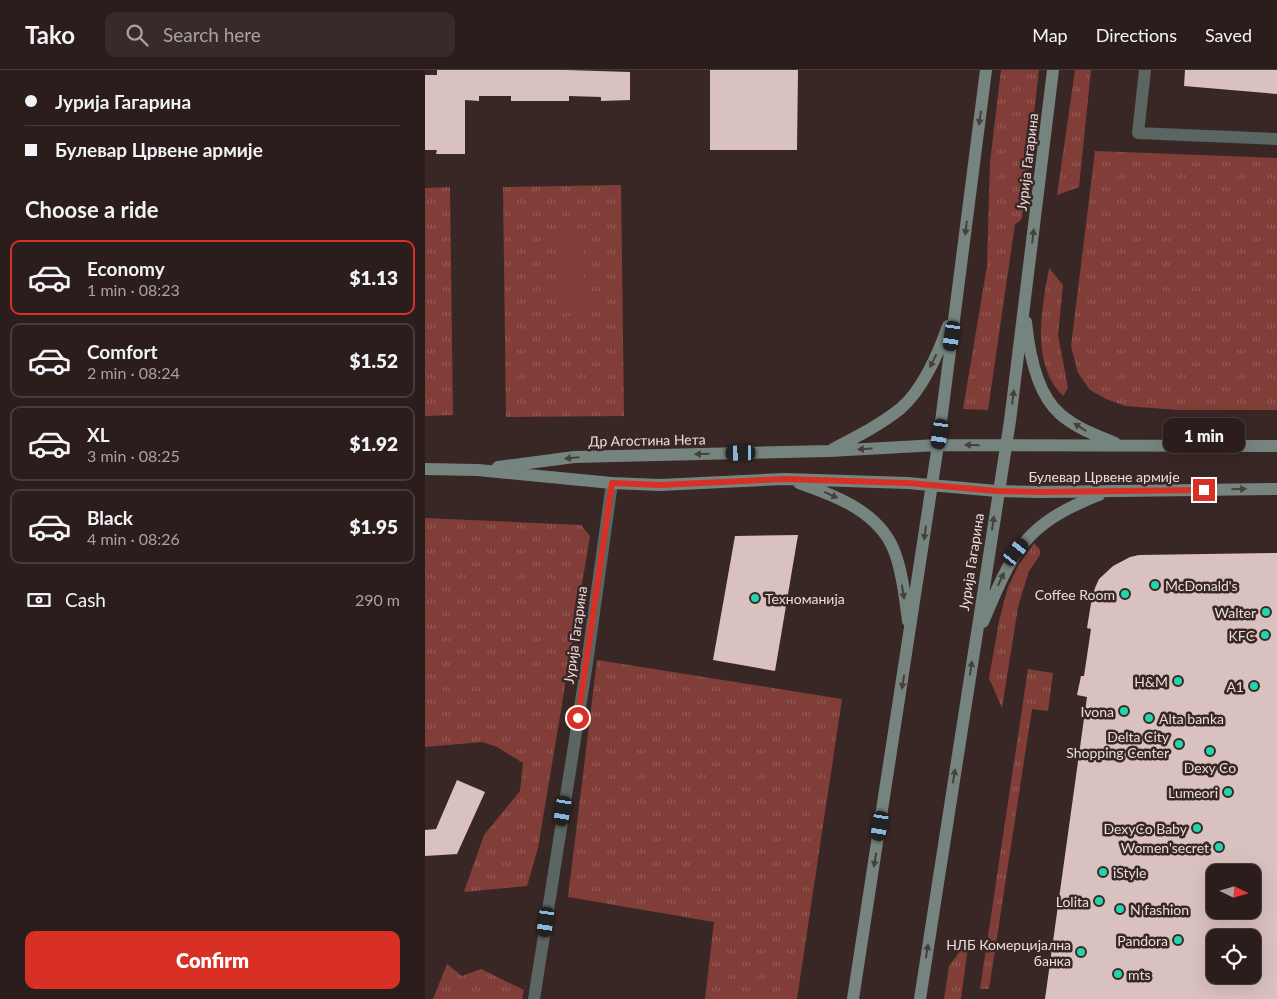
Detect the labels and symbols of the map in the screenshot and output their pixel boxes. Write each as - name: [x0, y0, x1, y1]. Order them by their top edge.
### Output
- one-way arrow: [976, 111, 984, 127]
- street label: Јурија Гагарина: [1013, 112, 1041, 212]
- one-way arrow: [962, 220, 970, 236]
- one-way arrow: [1029, 227, 1037, 243]
- car: [942, 320, 961, 352]
- one-way arrow: [929, 354, 937, 368]
- one-way arrow: [1009, 388, 1017, 404]
- car: [930, 418, 949, 450]
- callout: 1 min: [1163, 418, 1245, 452]
- one-way arrow: [1073, 422, 1086, 432]
- street label: Др Агостина Нета: [588, 430, 706, 450]
- one-way arrow: [964, 441, 980, 449]
- car: [725, 445, 756, 461]
- one-way arrow: [856, 445, 872, 453]
- one-way arrow: [694, 450, 710, 458]
- one-way arrow: [563, 454, 579, 462]
- street label: Булевар Црвене армије: [1028, 468, 1180, 485]
- route end: [1193, 479, 1215, 501]
- one-way arrow: [1231, 485, 1247, 493]
- one-way arrow: [824, 492, 838, 500]
- street label: Јурија Гагарина: [955, 512, 987, 612]
- one-way arrow: [989, 514, 997, 530]
- one-way arrow: [921, 525, 929, 541]
- car: [1000, 536, 1031, 568]
- one-way arrow: [997, 572, 1005, 586]
- place label: McDonald's: [1165, 577, 1238, 594]
- marker: McDonald's: [1149, 579, 1161, 591]
- one-way arrow: [900, 584, 908, 600]
- street label: Јурија Гагарина: [560, 585, 590, 685]
- place label: Coffee Room: [1035, 586, 1115, 603]
- marker: Coffee Room: [1119, 588, 1131, 600]
- place label: Техноманија: [765, 590, 845, 607]
- marker: Техноманија: [749, 592, 761, 604]
- place label: Walter: [1215, 604, 1256, 621]
- marker: Walter: [1260, 606, 1272, 618]
- place label: KFC: [1229, 627, 1256, 644]
- marker: KFC: [1259, 629, 1271, 641]
- one-way arrow: [967, 659, 975, 675]
- place label: H&M: [1134, 673, 1168, 690]
- one-way arrow: [898, 674, 906, 690]
- marker: H&M: [1172, 675, 1184, 687]
- place label: A1: [1226, 678, 1244, 695]
- marker: A1: [1248, 680, 1260, 692]
- place label: Ivona: [1081, 703, 1114, 720]
- marker: Ivona: [1118, 705, 1130, 717]
- route start: [567, 707, 589, 729]
- place label: Alta banka: [1159, 710, 1224, 727]
- marker: Alta banka: [1143, 712, 1155, 724]
- place label: Delta City Shopping Center: [1066, 728, 1170, 761]
- marker: Delta City Shopping Center: [1173, 738, 1185, 750]
- marker: Dexy Co: [1204, 745, 1216, 757]
- place label: Dexy Co: [1184, 759, 1236, 776]
- one-way arrow: [950, 768, 958, 784]
- place label: Lumeori: [1168, 784, 1218, 801]
- marker: Lumeori: [1222, 786, 1234, 798]
- car: [553, 795, 572, 827]
- car: [870, 810, 889, 842]
- place label: DexyCo Baby: [1103, 820, 1188, 837]
- marker: DexyCo Baby: [1191, 822, 1203, 834]
- place label: Women'secret: [1121, 839, 1209, 856]
- marker: Women'secret: [1213, 841, 1225, 853]
- one-way arrow: [871, 852, 879, 868]
- place label: iStyle: [1113, 864, 1147, 881]
- north arrow: [1206, 864, 1261, 919]
- marker: iStyle: [1097, 866, 1109, 878]
- place label: Lolita: [1056, 893, 1089, 910]
- marker: Lolita: [1093, 895, 1105, 907]
- place label: N fashion: [1130, 901, 1189, 918]
- marker: N fashion: [1114, 903, 1126, 915]
- car: [536, 906, 555, 938]
- place label: Pandora: [1117, 932, 1168, 949]
- marker: Pandora: [1172, 934, 1184, 946]
- place label: НЛБ Комерцијална банка: [946, 936, 1071, 969]
- one-way arrow: [923, 942, 931, 958]
- marker: НЛБ Комерцијална банка: [1075, 946, 1087, 958]
- place label: mts: [1128, 966, 1151, 983]
- marker: mts: [1112, 968, 1124, 980]

